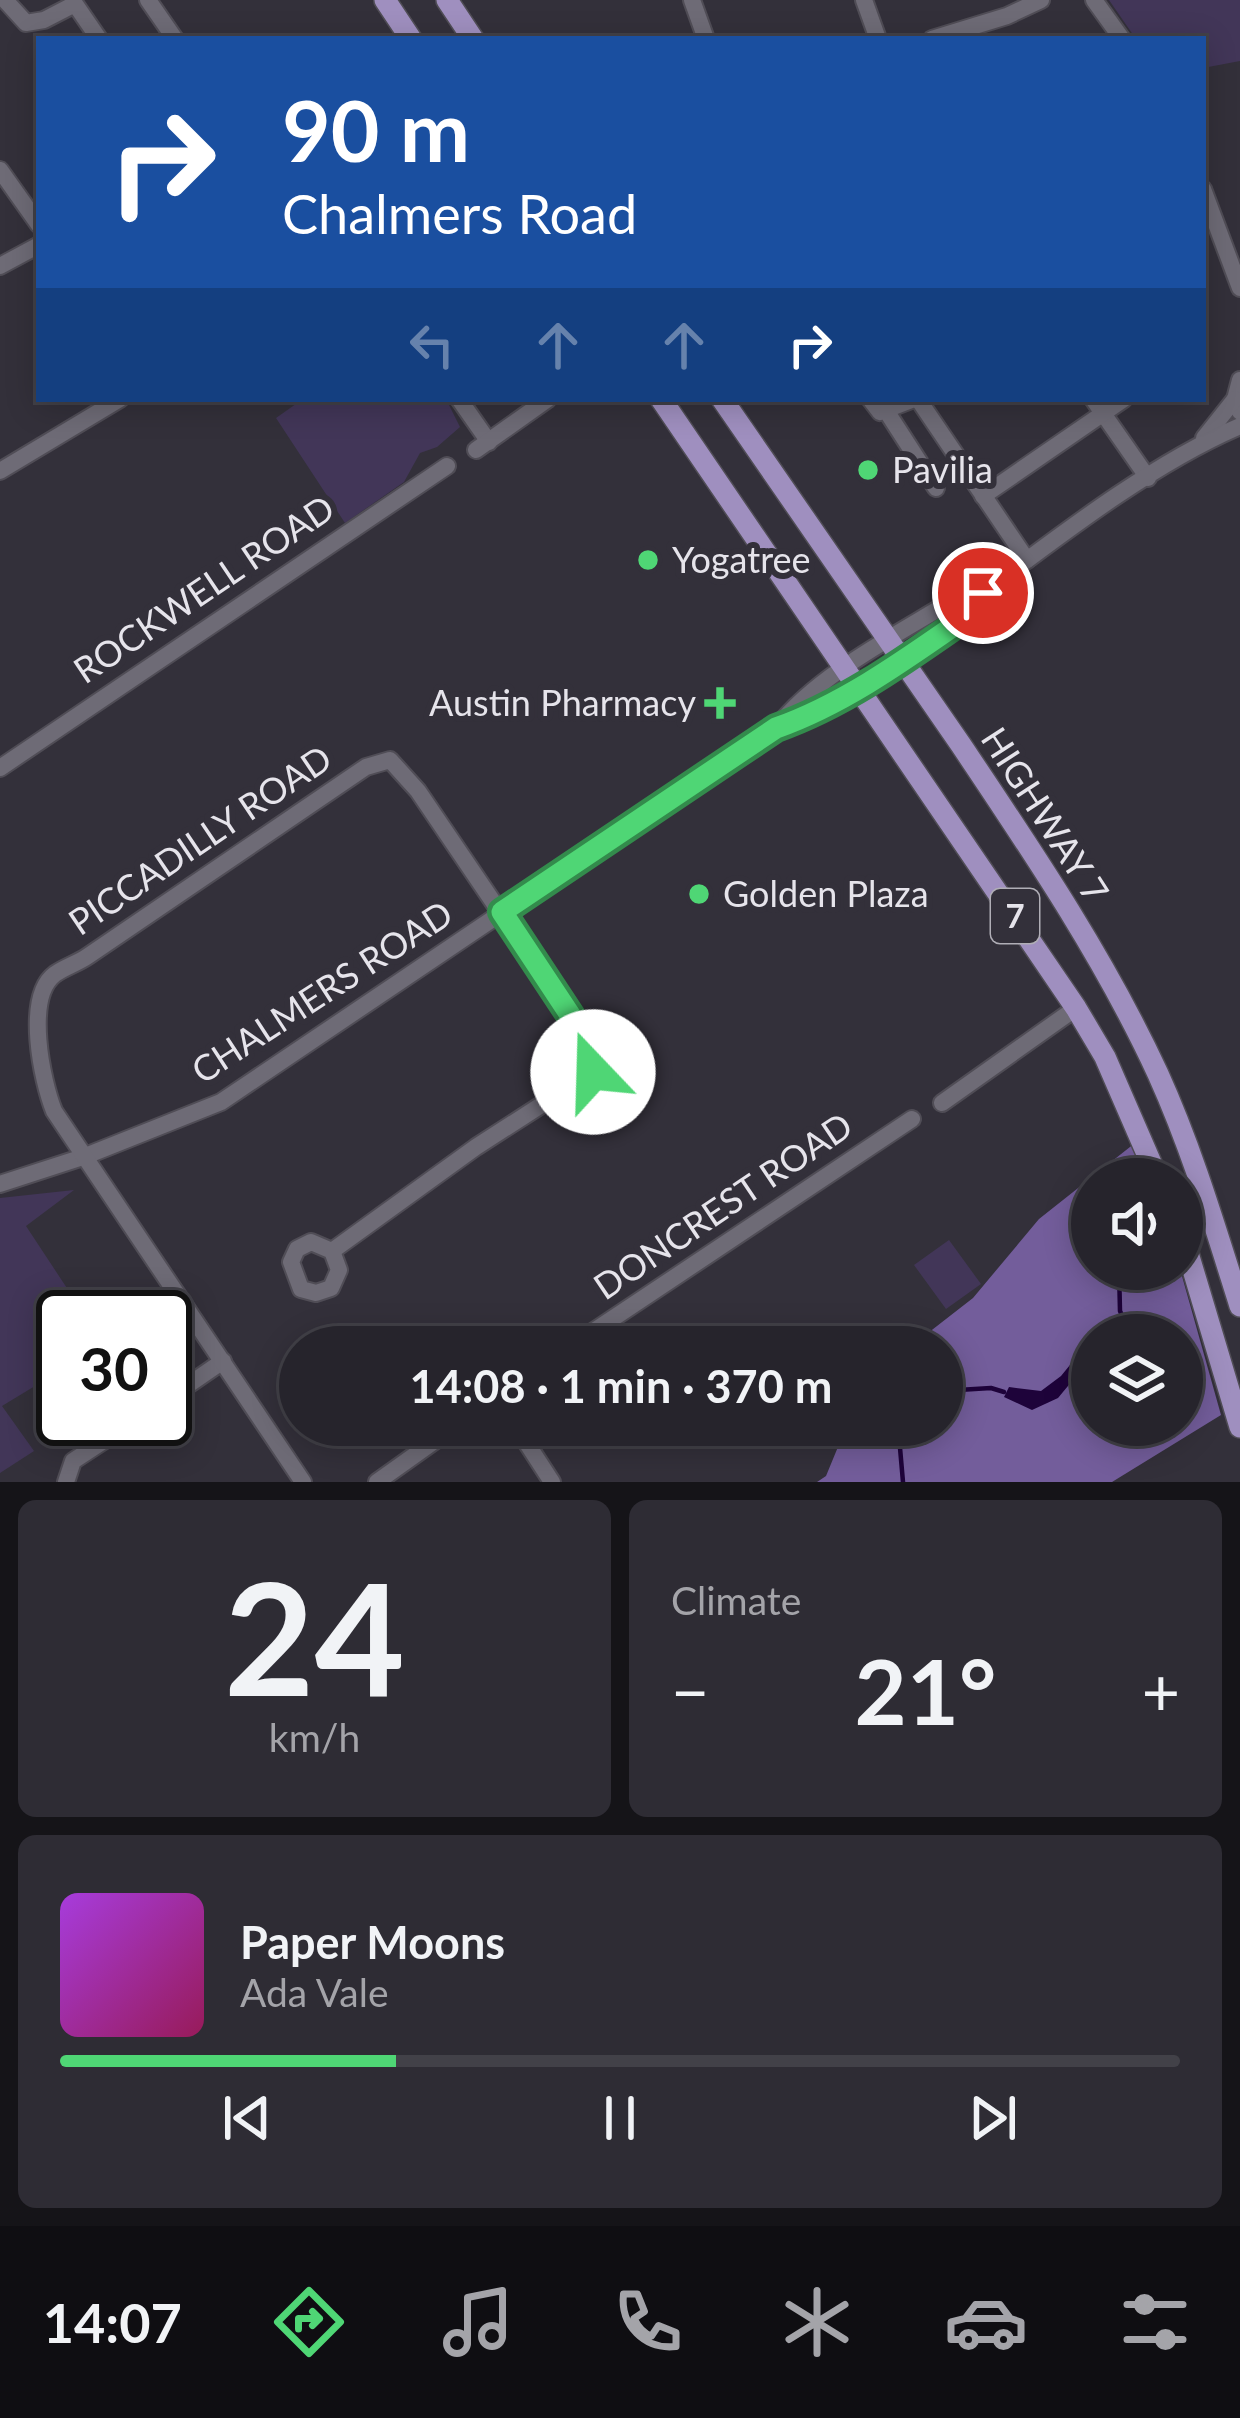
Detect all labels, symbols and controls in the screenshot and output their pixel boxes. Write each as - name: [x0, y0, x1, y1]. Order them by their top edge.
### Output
- text: 90 m: [282, 79, 470, 180]
- icon: right: [84, 84, 240, 240]
- text: Chalmers Road: [282, 181, 637, 246]
- icon: left: [399, 312, 465, 378]
- icon: ahead: [525, 312, 591, 378]
- icon: ahead: [651, 312, 717, 378]
- icon: right: [777, 312, 843, 378]
- place label: Pavilia: [892, 447, 993, 491]
- marker: Pavilia: [855, 457, 881, 483]
- street label: ROCKWELL ROAD: [65, 485, 342, 692]
- place label: Yogatree: [672, 537, 811, 581]
- pin: [932, 542, 1034, 644]
- marker: Yogatree: [635, 547, 661, 573]
- icon: arrive: [950, 560, 1016, 626]
- place label: Austin Pharmacy: [429, 680, 696, 724]
- marker: Austin Pharmacy: [707, 690, 733, 716]
- street label: HIGHWAY 7: [973, 719, 1119, 910]
- street label: PICCADILLY ROAD: [60, 735, 339, 943]
- place label: Golden Plaza: [723, 871, 929, 915]
- marker: Golden Plaza: [686, 881, 712, 907]
- road number: 7: [991, 889, 1039, 943]
- street label: CHALMERS ROAD: [183, 890, 460, 1092]
- position arrow: [530, 1009, 656, 1135]
- street label: DONCREST ROAD: [585, 1102, 860, 1308]
- map controls: [1071, 1158, 1203, 1446]
- button: sound: [1071, 1158, 1203, 1290]
- speed limit sign: 30: [36, 1290, 192, 1446]
- button: layers: [1071, 1314, 1203, 1446]
- text: 14:08 · 1 min · 370 m: [410, 1359, 832, 1413]
- text: 24: [224, 1542, 405, 1729]
- text: Climate: [671, 1577, 801, 1623]
- text: 21°: [855, 1636, 996, 1744]
- text: −: [671, 1651, 709, 1730]
- text: +: [1142, 1651, 1180, 1730]
- text: km/h: [269, 1714, 360, 1760]
- text: Paper Moons: [240, 1915, 505, 1969]
- text: Ada Vale: [240, 1969, 389, 2015]
- icon: previous: [214, 2085, 280, 2151]
- icon: pause: [587, 2085, 653, 2151]
- icon: next: [960, 2085, 1026, 2151]
- icon: directions: [267, 2280, 351, 2364]
- icon: music: [436, 2280, 520, 2364]
- icon: phone: [606, 2280, 690, 2364]
- icon: climate: [775, 2280, 859, 2364]
- icon: car: [944, 2280, 1028, 2364]
- icon: filters: [1113, 2280, 1197, 2364]
- text: 14:07: [43, 2290, 182, 2355]

